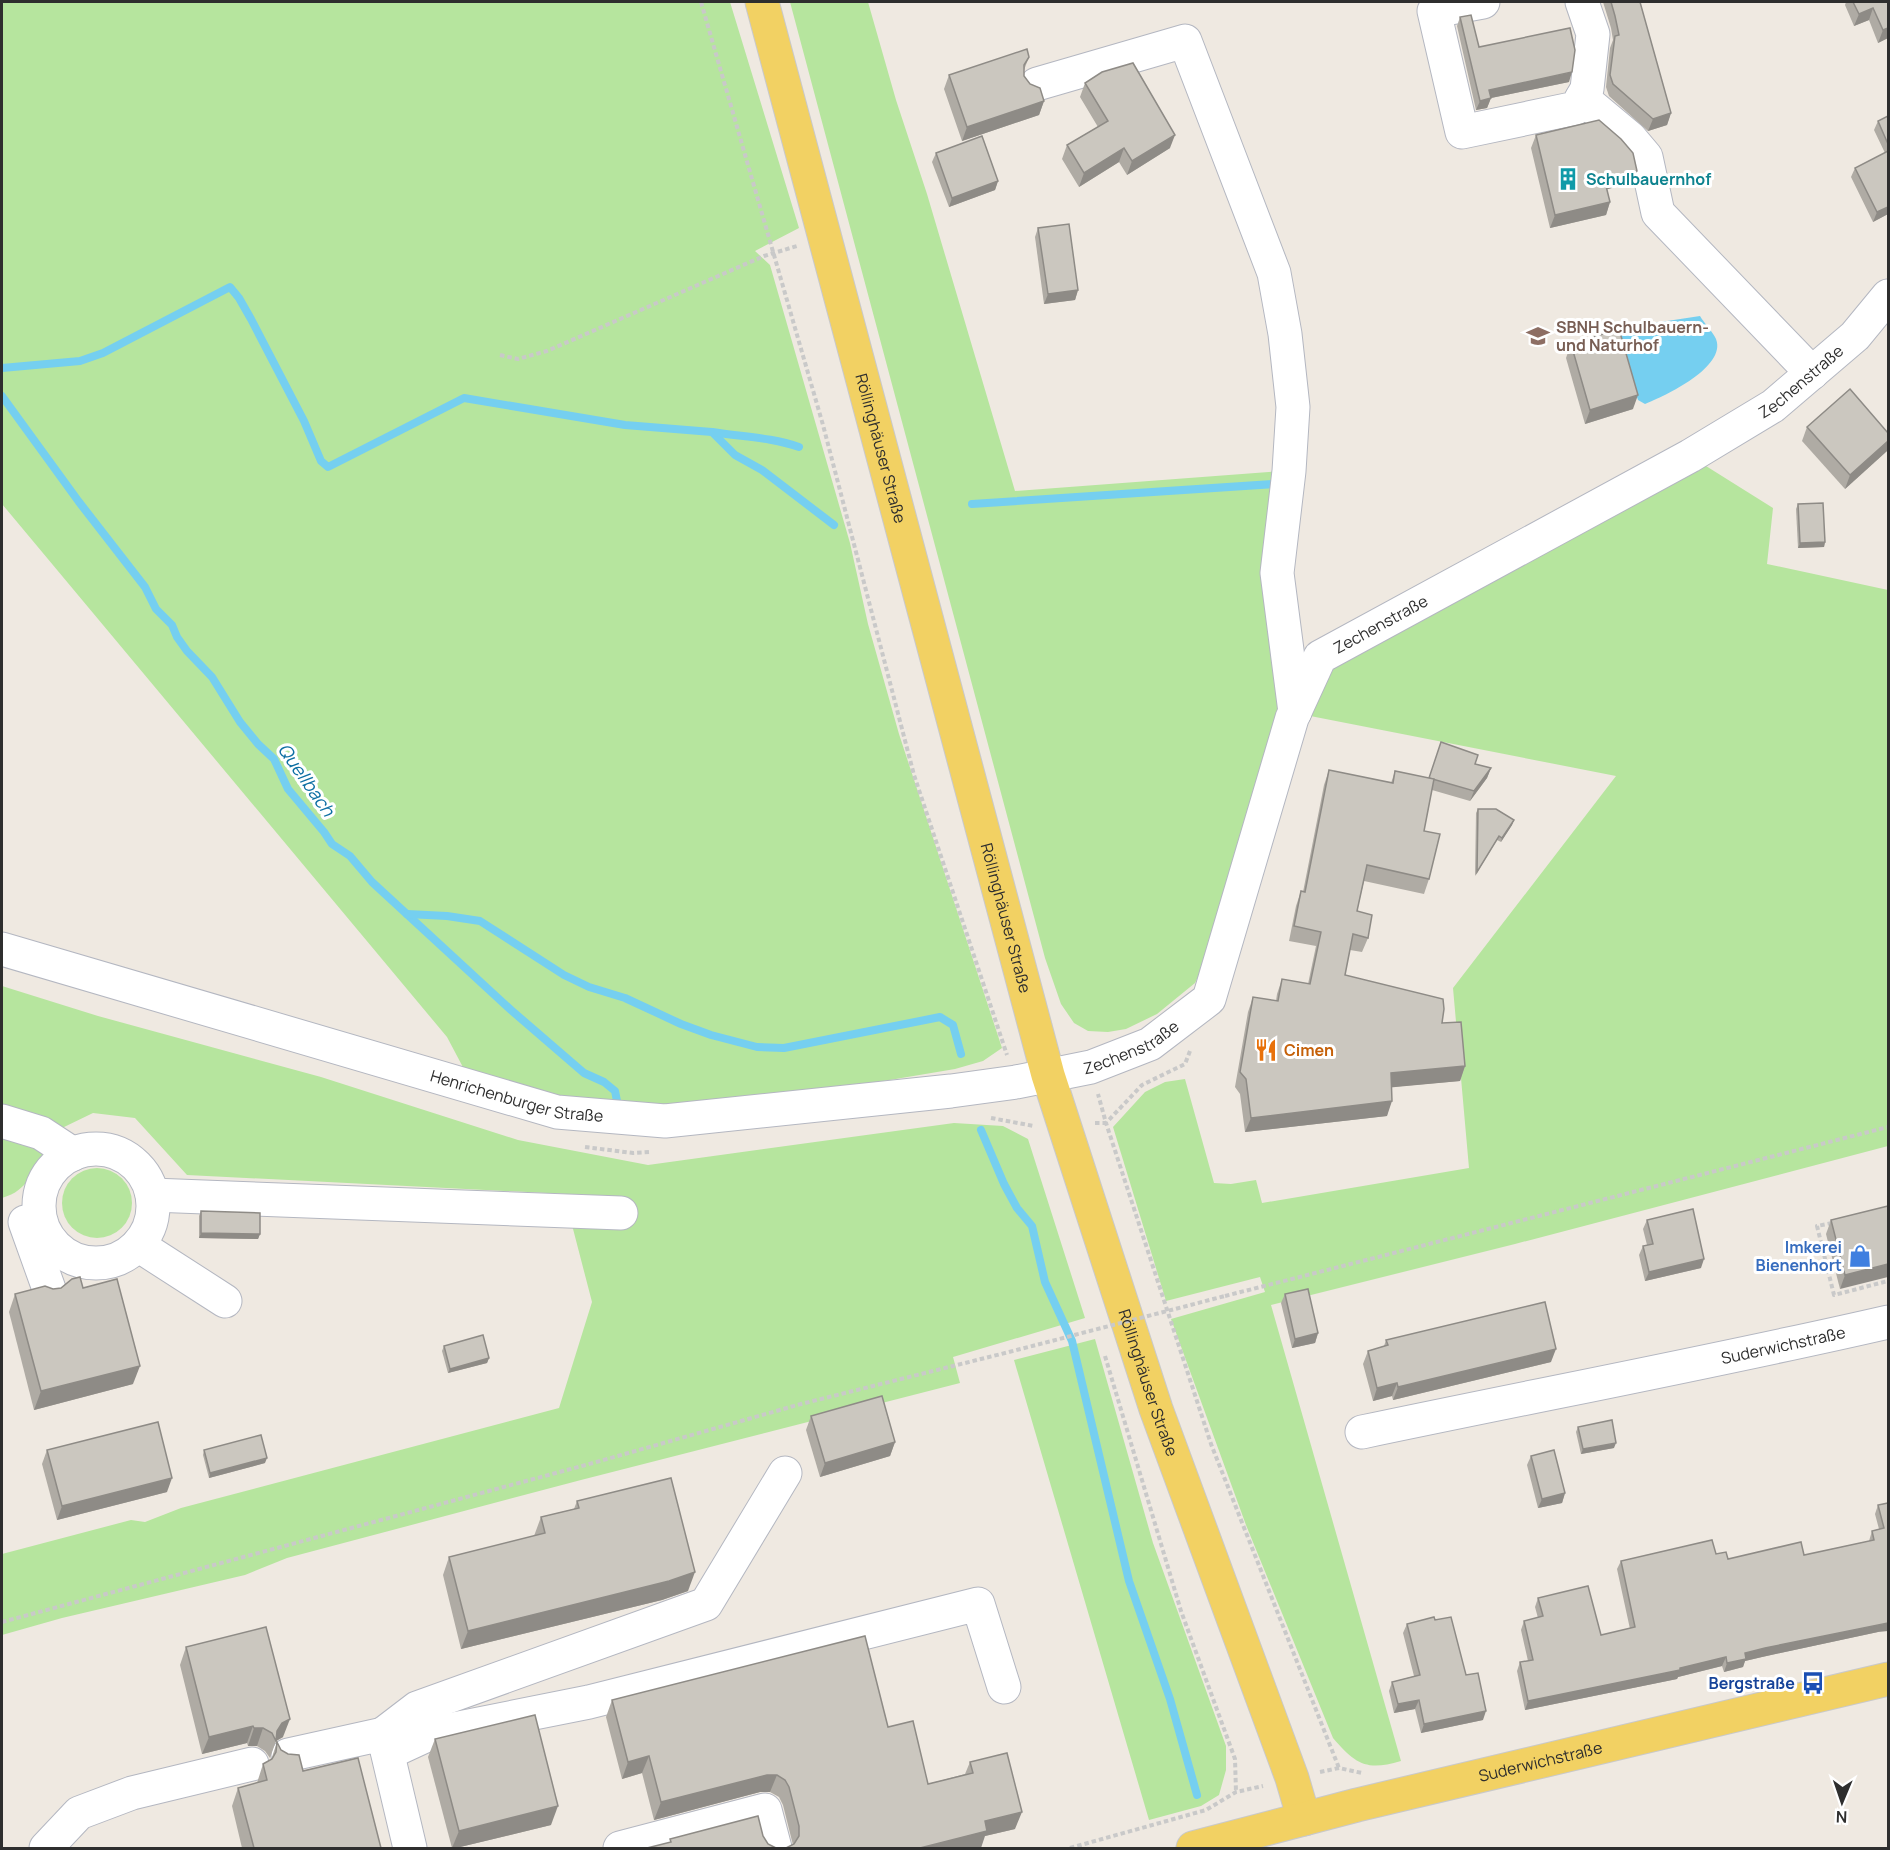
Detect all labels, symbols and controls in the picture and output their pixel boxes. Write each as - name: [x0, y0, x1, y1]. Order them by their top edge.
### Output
- building icon: Schulbauernhof: [1555, 166, 1581, 192]
- place label: Schulbauernhof: [1586, 168, 1711, 190]
- place label: SBNH Schulbauern- und Naturhof: [1556, 316, 1709, 356]
- school or university icon: SBNH Schulbauern- und Naturhof: [1525, 323, 1551, 349]
- street label: Zechenstraße: [1754, 340, 1848, 423]
- street label: Röllinghäuser Straße: [851, 371, 911, 526]
- street label: Zechenstraße: [1329, 590, 1432, 659]
- water label: Quellbach: [273, 738, 341, 822]
- street label: Röllinghäuser Straße: [976, 841, 1037, 995]
- street label: Zechenstraße: [1081, 1015, 1183, 1079]
- restaurant icon: Cimen: [1253, 1037, 1279, 1063]
- place label: Cimen: [1284, 1039, 1334, 1061]
- street label: Henrichenburger Straße: [428, 1064, 604, 1127]
- place label: Imkerei Bienenhort: [1756, 1236, 1842, 1276]
- shop icon: Imkerei Bienenhort: [1847, 1243, 1873, 1269]
- street label: Röllinghäuser Straße: [1113, 1306, 1183, 1459]
- street label: Suderwichstraße: [1719, 1321, 1847, 1369]
- bus stop icon: Bergstraße: [1800, 1670, 1826, 1696]
- place label: Bergstraße: [1709, 1672, 1795, 1694]
- street label: Suderwichstraße: [1476, 1736, 1604, 1787]
- north arrow: [1812, 1772, 1872, 1832]
- text: N: [1835, 1806, 1848, 1828]

